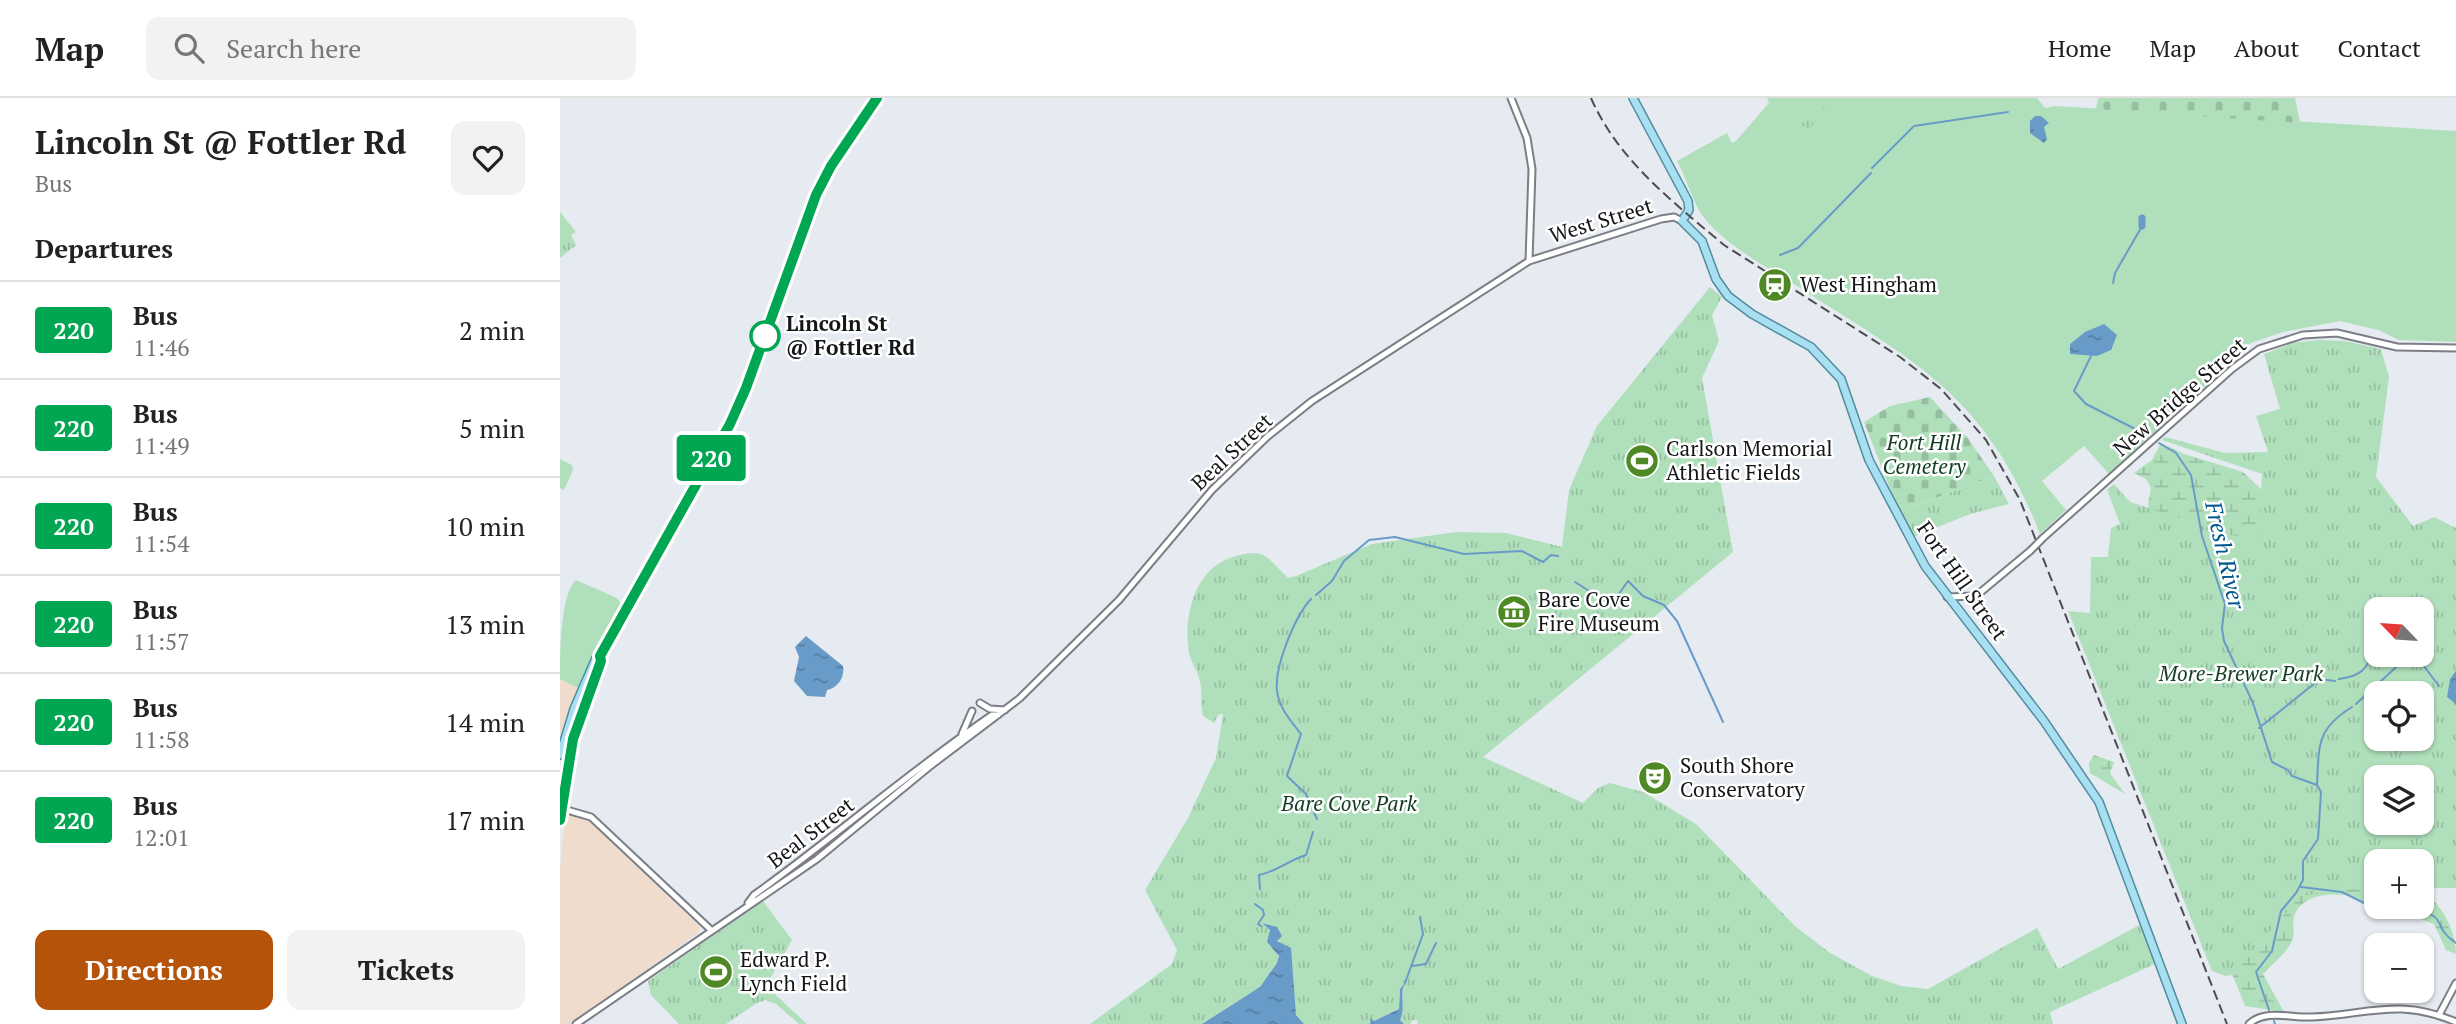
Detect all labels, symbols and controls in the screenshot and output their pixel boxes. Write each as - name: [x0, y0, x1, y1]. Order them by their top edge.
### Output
- search box: [146, 17, 636, 80]
- text: Map: [35, 27, 104, 70]
- icon: search: [170, 29, 208, 67]
- text: Search here: [226, 31, 361, 65]
- text: Home: [2048, 32, 2112, 64]
- text: Map: [2150, 32, 2196, 64]
- text: About: [2234, 32, 2300, 64]
- text: Contact: [2338, 32, 2421, 64]
- text: Lincoln St @ Fottler Rd: [35, 120, 406, 163]
- button: heart: [451, 121, 525, 195]
- text: Bus: [35, 168, 72, 199]
- street label: West Street: [1546, 191, 1656, 249]
- text: Departures: [35, 231, 173, 265]
- station icon: West Hingham: [1756, 266, 1794, 304]
- place label: West Hingham: [1800, 270, 1937, 298]
- text: Bus: [133, 298, 178, 332]
- place label: Lincoln St @ Fottler Rd: [786, 309, 916, 361]
- text: 2 min: [459, 313, 525, 347]
- text: 220: [53, 314, 94, 346]
- marker: Lincoln St @ Fottler Rd: [750, 321, 780, 351]
- street label: New Bridge Street: [2107, 330, 2252, 462]
- text: 11:46: [133, 332, 190, 363]
- text: Bus: [133, 396, 178, 430]
- street label: Beal Street: [1185, 406, 1278, 496]
- text: 5 min: [459, 411, 525, 445]
- text: 220: [53, 412, 94, 444]
- park label: Fort Hill Cemetery: [1882, 428, 1966, 480]
- text: 11:49: [133, 430, 190, 461]
- place label: Carlson Memorial Athletic Fields: [1666, 434, 1833, 486]
- line badge: 220: [671, 435, 751, 481]
- text: 220: [691, 442, 731, 474]
- sports icon: Carlson Memorial Athletic Fields: [1623, 442, 1661, 480]
- text: Bus: [133, 494, 178, 528]
- water label: Fresh River: [2198, 497, 2253, 613]
- text: 10 min: [445, 509, 525, 543]
- text: 220: [53, 510, 94, 542]
- street label: Fort Hill Street: [1911, 515, 2014, 646]
- text: 11:54: [133, 528, 190, 559]
- place label: Bare Cove Fire Museum: [1538, 585, 1660, 637]
- text: Bus: [133, 592, 178, 626]
- museum icon: Bare Cove Fire Museum: [1495, 593, 1533, 631]
- north arrow: [2364, 597, 2434, 667]
- map controls: [2364, 597, 2434, 1003]
- text: 13 min: [445, 607, 525, 641]
- text: 220: [53, 608, 94, 640]
- text: 11:57: [133, 626, 190, 657]
- park label: More-Brewer Park: [2158, 659, 2324, 687]
- button: locate: [2364, 681, 2434, 751]
- text: Bus: [133, 690, 178, 724]
- text: 14 min: [445, 705, 525, 739]
- text: 220: [53, 706, 94, 738]
- text: 11:58: [133, 724, 190, 755]
- place label: South Shore Conservatory: [1680, 751, 1805, 803]
- theatre icon: South Shore Conservatory: [1636, 759, 1674, 797]
- button: layers: [2364, 765, 2434, 835]
- text: Bus: [133, 788, 178, 822]
- park label: Bare Cove Park: [1280, 789, 1418, 817]
- street label: Beal Street: [761, 790, 860, 874]
- text: 17 min: [445, 803, 525, 837]
- text: 220: [53, 804, 94, 836]
- text: 12:01: [133, 822, 190, 853]
- button: +: [2364, 849, 2434, 919]
- button: Directions: [35, 930, 273, 1010]
- button: Tickets: [287, 930, 525, 1010]
- button: −: [2364, 933, 2434, 1003]
- place label: Edward P. Lynch Field: [740, 945, 847, 997]
- sports icon: Edward P. Lynch Field: [697, 953, 735, 991]

